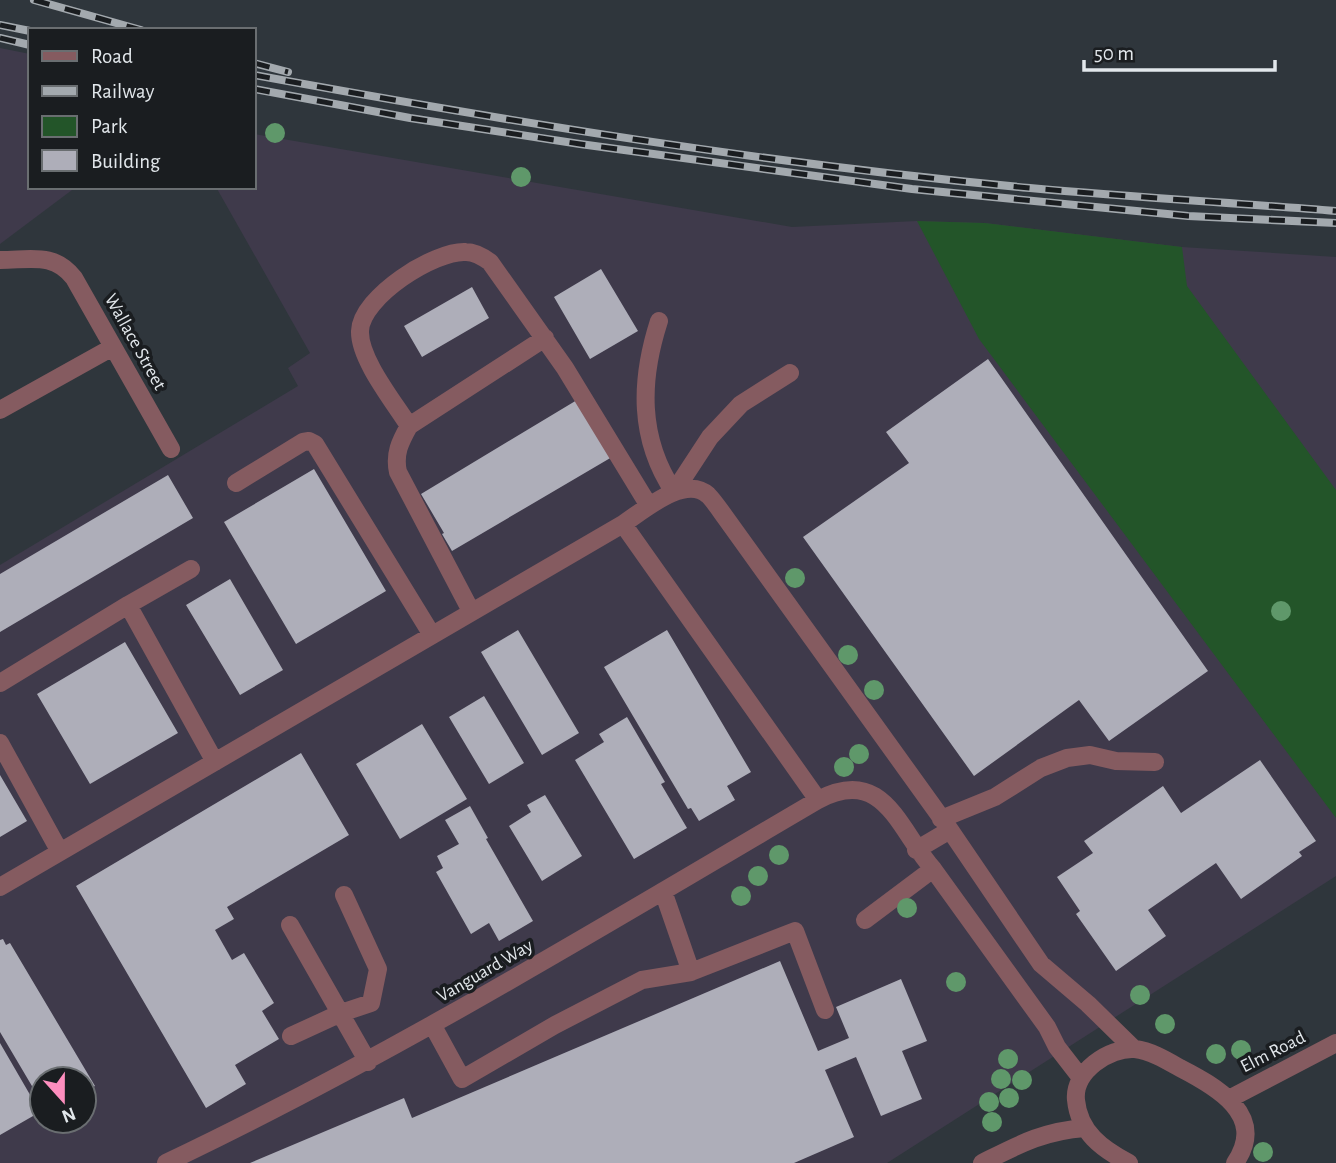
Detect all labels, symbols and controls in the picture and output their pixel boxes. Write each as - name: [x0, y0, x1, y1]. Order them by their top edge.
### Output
- legend: [28, 28, 256, 189]
- scale bar: [1084, 28, 1275, 72]
- text: 50 m: [1094, 43, 1134, 64]
- text: Road: [91, 46, 133, 67]
- text: Railway: [91, 81, 154, 102]
- text: Park: [91, 116, 128, 137]
- text: Building: [91, 151, 161, 172]
- street label: Wallace Street: [101, 291, 169, 393]
- street label: Vanguard Way: [434, 936, 536, 1006]
- street label: Elm Road: [1238, 1028, 1309, 1076]
- north arrow: [28, 1065, 98, 1135]
- text: N: [59, 1103, 78, 1126]

